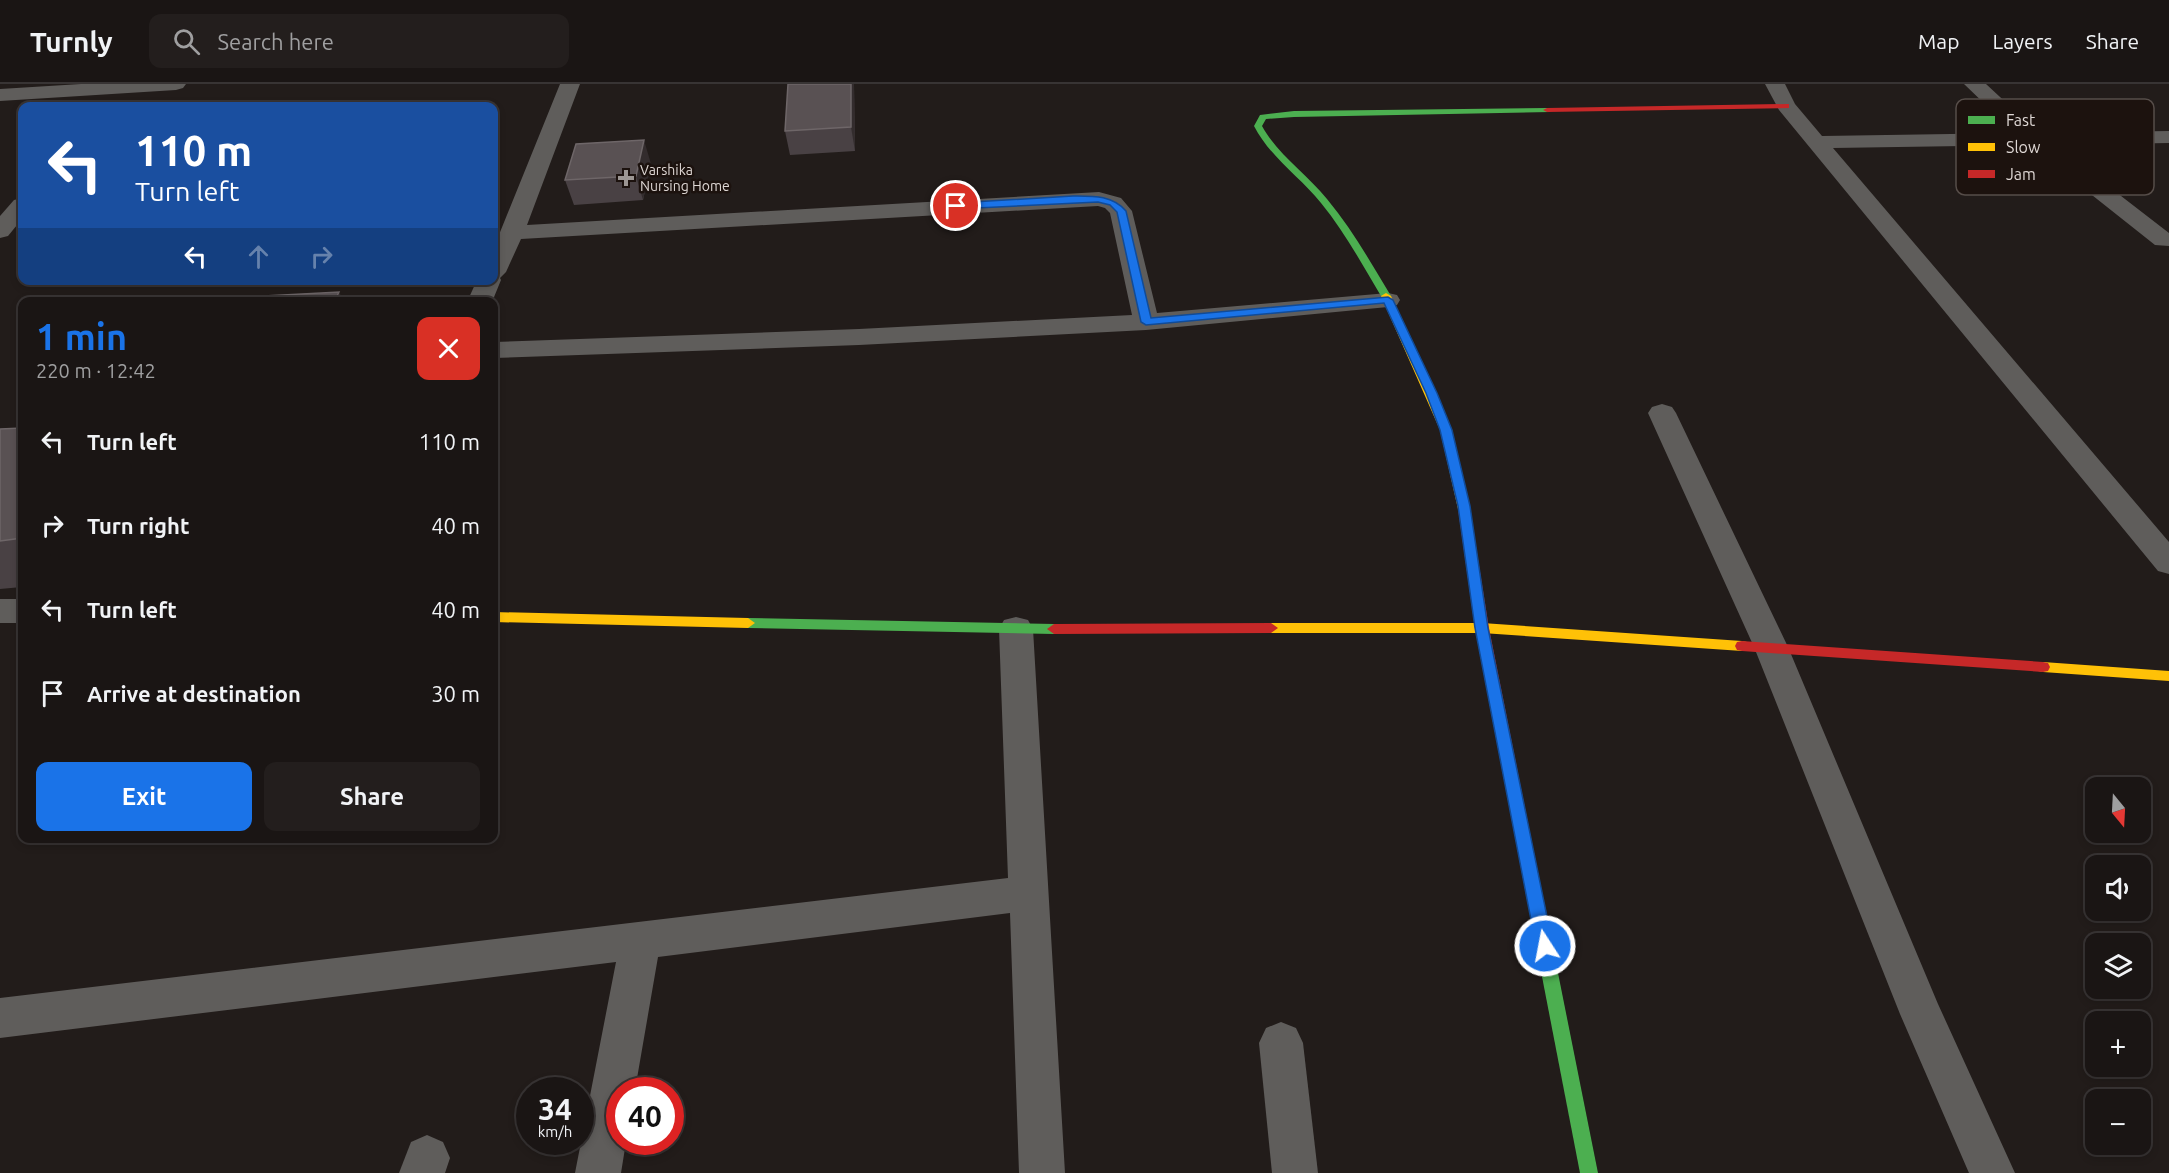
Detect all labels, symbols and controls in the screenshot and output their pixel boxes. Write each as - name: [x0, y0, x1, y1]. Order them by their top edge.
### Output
- search box: [149, 14, 569, 68]
- icon: search: [170, 25, 203, 58]
- text: Turnly: [30, 26, 113, 57]
- text: Search here: [218, 29, 334, 54]
- text: Map: [1918, 29, 1959, 53]
- text: Layers: [1992, 29, 2053, 53]
- text: Share: [2086, 29, 2139, 53]
- legend: [1956, 99, 2154, 195]
- text: Fast: [2006, 111, 2036, 129]
- icon: left: [36, 126, 114, 204]
- text: 110 m: [135, 127, 252, 174]
- text: Slow: [2006, 138, 2041, 156]
- place label: Varshika Nursing Home: [640, 162, 730, 194]
- text: Jam: [2006, 165, 2036, 183]
- marker: Varshika Nursing Home: [617, 169, 635, 187]
- text: Turn left: [135, 176, 239, 206]
- pin: [930, 180, 981, 231]
- icon: arrive: [939, 189, 972, 222]
- icon: left: [179, 240, 212, 273]
- icon: ahead: [242, 240, 275, 273]
- icon: right: [305, 240, 338, 273]
- text: 1 min: [36, 316, 127, 357]
- button: close: [417, 317, 480, 380]
- text: 220 m · 12:42: [36, 359, 156, 382]
- icon: left: [36, 425, 69, 458]
- text: Turn left: [87, 429, 177, 454]
- text: 110 m: [419, 429, 480, 454]
- icon: right: [36, 509, 69, 542]
- text: Turn right: [87, 513, 189, 538]
- text: 40 m: [431, 513, 480, 538]
- icon: left: [36, 593, 69, 626]
- text: Turn left: [87, 597, 177, 622]
- text: 40 m: [431, 597, 480, 622]
- icon: arrive: [36, 677, 69, 710]
- text: Arrive at destination: [87, 681, 301, 706]
- text: 30 m: [431, 681, 480, 706]
- button: Exit: [36, 762, 252, 831]
- button: Share: [264, 762, 480, 831]
- north arrow: [2085, 777, 2151, 843]
- map controls: [2085, 777, 2151, 1155]
- button: sound: [2085, 855, 2151, 921]
- position arrow: [1513, 914, 1577, 978]
- button: layers: [2085, 933, 2151, 999]
- button: +: [2085, 1011, 2151, 1077]
- speed limit sign: 40: [606, 1077, 684, 1155]
- button: −: [2085, 1089, 2151, 1155]
- text: 34: [538, 1092, 572, 1126]
- text: km/h: [538, 1123, 572, 1140]

